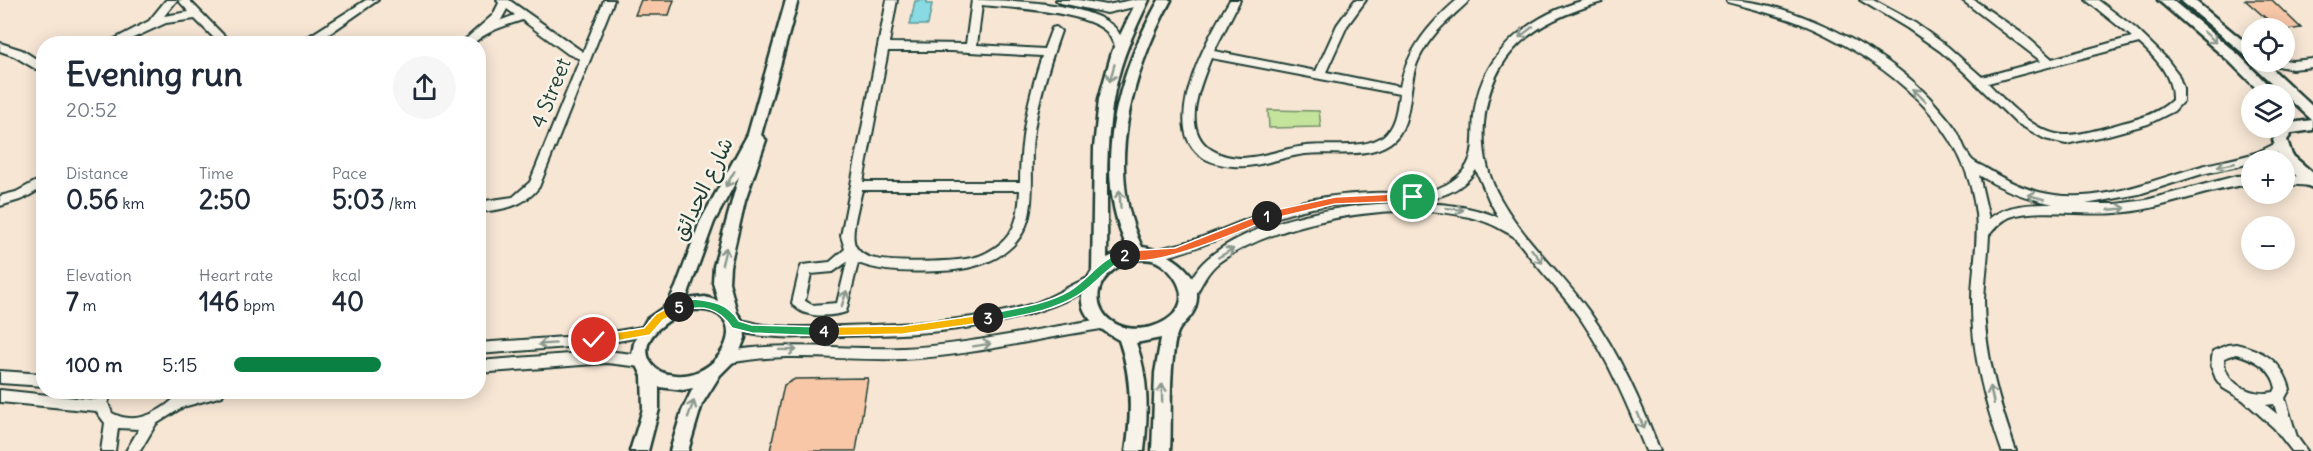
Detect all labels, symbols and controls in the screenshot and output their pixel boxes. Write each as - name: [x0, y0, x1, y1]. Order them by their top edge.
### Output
- map controls: [2241, 18, 2295, 270]
- button: locate: [2241, 18, 2295, 72]
- one-way arrow: [1518, 26, 1534, 39]
- one-way arrow: [2202, 30, 2218, 43]
- text: Evening run: [66, 53, 242, 95]
- street label: 4 Street: [524, 54, 577, 132]
- button: share: [393, 56, 456, 119]
- one-way arrow: [1106, 63, 1117, 82]
- button: layers: [2241, 84, 2295, 138]
- one-way arrow: [1911, 88, 1926, 103]
- text: 20:52: [66, 97, 117, 122]
- street label: شارع الحدائق: [666, 133, 741, 246]
- button: +: [2241, 150, 2295, 204]
- one-way arrow: [2216, 160, 2236, 171]
- text: Distance: [66, 163, 128, 183]
- text: Time: [199, 163, 234, 183]
- text: Pace: [332, 163, 367, 183]
- one-way arrow: [724, 170, 735, 188]
- pin: [1387, 171, 1438, 222]
- icon: arrive: [1396, 180, 1429, 213]
- text: 0.56: [66, 183, 118, 216]
- text: 2:50: [199, 183, 251, 216]
- text: 5:03: [332, 183, 385, 216]
- one-way arrow: [1114, 189, 1125, 209]
- one-way arrow: [2027, 190, 2046, 202]
- text: km: [118, 193, 144, 213]
- text: /km: [385, 193, 417, 213]
- pin: 1: [1252, 201, 1282, 231]
- one-way arrow: [2107, 203, 2127, 214]
- one-way arrow: [1445, 204, 1464, 215]
- text: 1: [1264, 206, 1270, 226]
- button: −: [2241, 216, 2295, 270]
- pin: 2: [1110, 240, 1140, 270]
- text: 2: [1121, 245, 1129, 265]
- one-way arrow: [719, 247, 731, 266]
- one-way arrow: [1217, 247, 1234, 259]
- one-way arrow: [1531, 248, 1544, 264]
- text: Elevation: [66, 265, 132, 285]
- text: Heart rate: [199, 265, 273, 285]
- text: kcal: [332, 265, 361, 285]
- text: 7: [66, 285, 79, 318]
- text: 146: [199, 285, 239, 318]
- text: 40: [332, 285, 364, 318]
- one-way arrow: [839, 290, 850, 308]
- pin: 5: [664, 292, 694, 322]
- text: m: [79, 295, 97, 315]
- text: bpm: [239, 295, 275, 315]
- text: 5: [674, 297, 684, 317]
- pin: 3: [973, 303, 1003, 333]
- text: 3: [983, 308, 993, 328]
- pin: [568, 314, 619, 365]
- pin: 4: [809, 316, 839, 346]
- text: 4: [819, 321, 829, 341]
- icon: check: [577, 323, 610, 356]
- one-way arrow: [537, 339, 557, 350]
- one-way arrow: [972, 339, 991, 350]
- one-way arrow: [777, 344, 797, 356]
- text: 100 m: [66, 352, 123, 377]
- text: 5:15: [162, 352, 197, 377]
- one-way arrow: [1156, 383, 1168, 403]
- one-way arrow: [1986, 386, 1997, 405]
- one-way arrow: [686, 400, 697, 419]
- one-way arrow: [1636, 411, 1647, 429]

